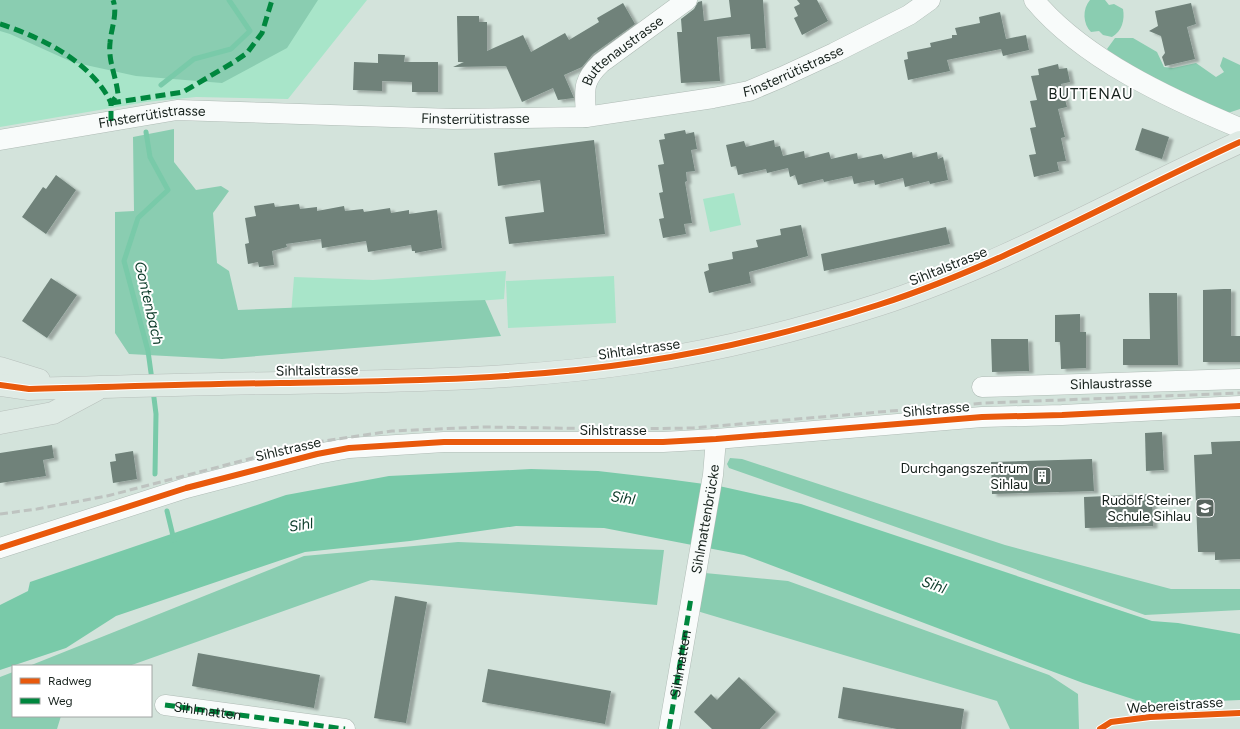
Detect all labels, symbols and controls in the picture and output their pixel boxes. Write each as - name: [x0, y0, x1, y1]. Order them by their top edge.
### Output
- street label: Buttenaustrasse: [578, 12, 667, 88]
- street label: Finsterrütistrasse: [742, 42, 847, 101]
- district label: BUTTENAU: [1048, 85, 1134, 103]
- street label: Finsterrütistrasse: [97, 102, 206, 132]
- street label: Finsterrütistrasse: [421, 110, 530, 128]
- street label: Sihltalstrasse: [907, 243, 990, 290]
- water label: Gontenbach: [131, 260, 167, 346]
- street label: Sihltalstrasse: [597, 335, 681, 364]
- street label: Sihltalstrasse: [276, 361, 359, 380]
- street label: Sihlaustrasse: [1070, 374, 1153, 393]
- street label: Sihlstrasse: [902, 398, 971, 421]
- street label: Sihlstrasse: [579, 422, 647, 439]
- street label: Sihlstrasse: [253, 434, 323, 465]
- place label: Durchgangszentrum Sihlau: [900, 460, 1028, 493]
- street label: Sihlmattenbrücke: [688, 464, 723, 575]
- building icon: Durchgangszentrum Sihlau: [1031, 465, 1053, 487]
- water label: Sihl: [610, 487, 637, 509]
- place label: Rudolf Steiner Schule Sihlau: [1101, 492, 1191, 525]
- school or university icon: Rudolf Steiner Schule Sihlau: [1194, 497, 1216, 519]
- water label: Sihl: [288, 514, 315, 536]
- water label: Sihl: [919, 572, 949, 598]
- street label: Sihlmatten: [667, 629, 695, 699]
- legend: [12, 665, 152, 717]
- text: Radweg: [48, 674, 92, 688]
- text: Weg: [48, 694, 73, 708]
- street label: Webereistrasse: [1126, 694, 1224, 717]
- street label: Sihlmatten: [173, 698, 242, 724]

